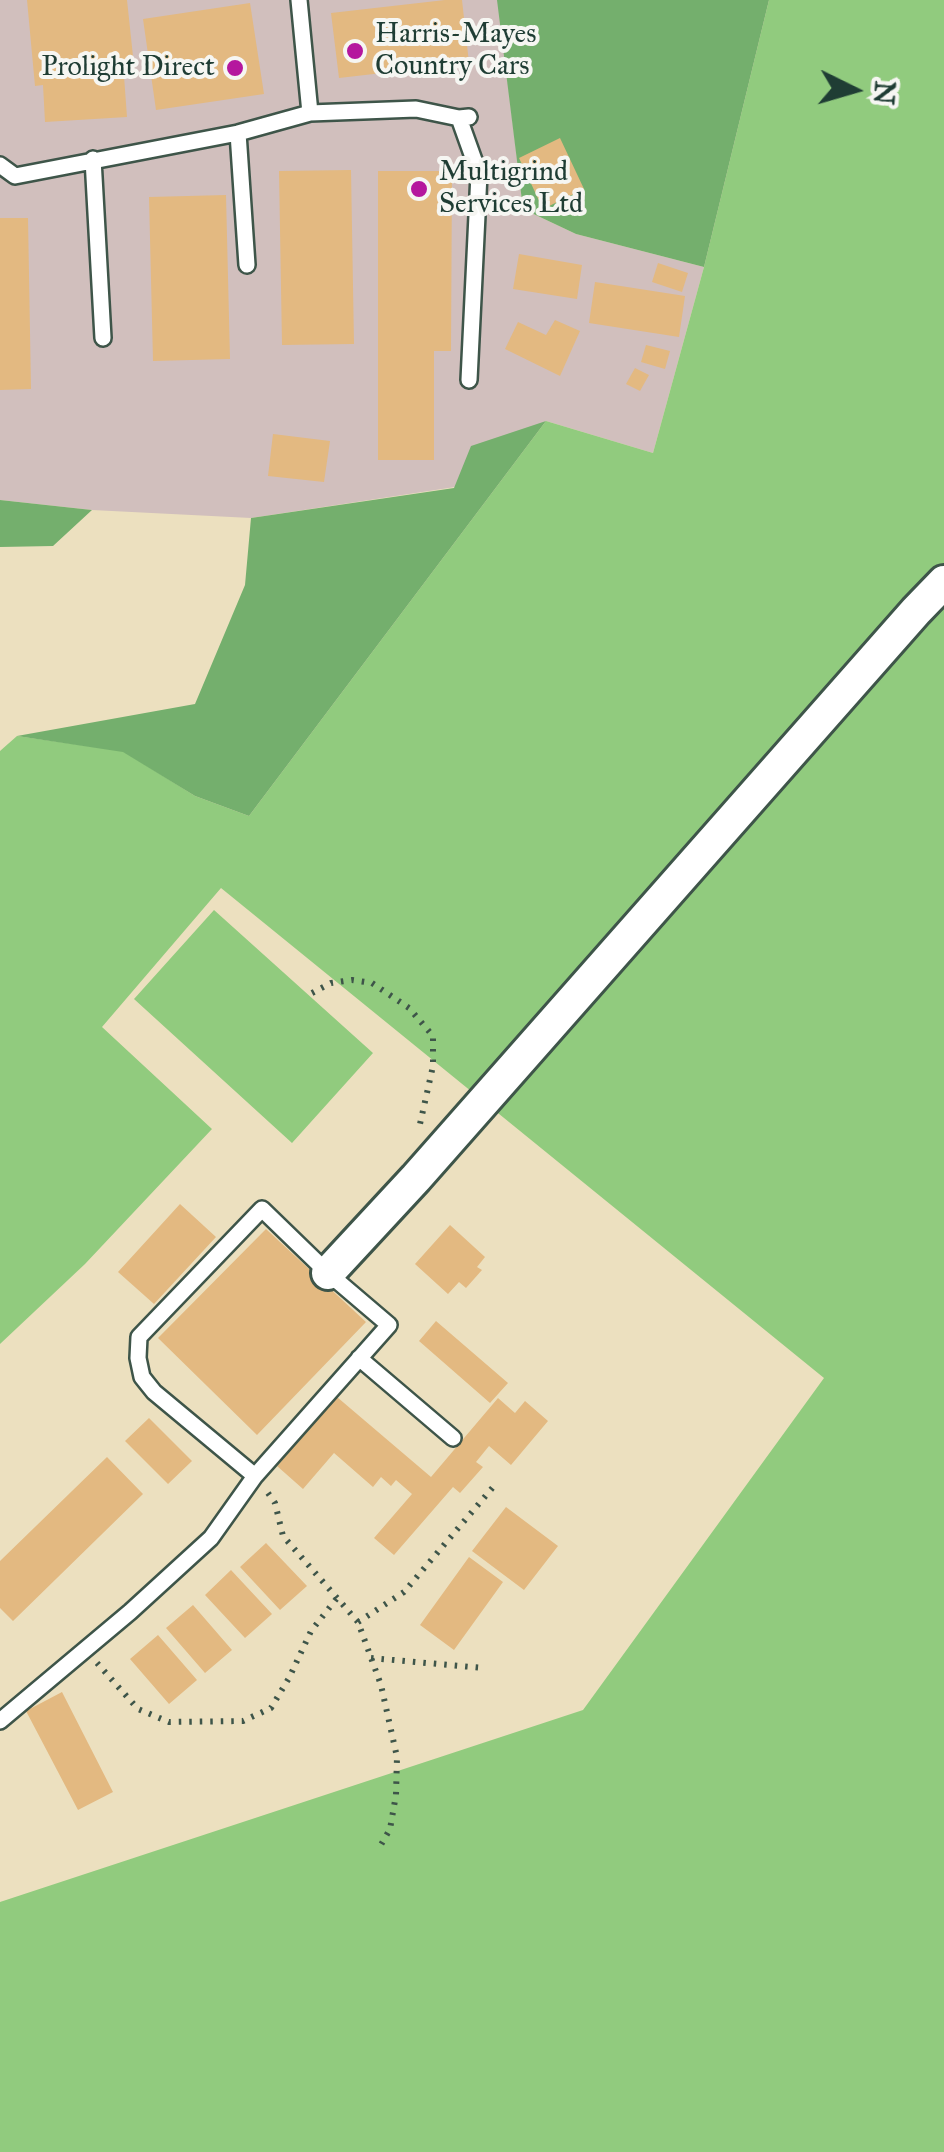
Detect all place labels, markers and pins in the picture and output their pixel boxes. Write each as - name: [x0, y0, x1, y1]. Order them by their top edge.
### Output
- place label: Harris-Mayes Country Cars: [375, 18, 536, 84]
- marker: Harris-Mayes Country Cars: [344, 40, 366, 62]
- place label: Prolight Direct: [41, 51, 215, 85]
- marker: Prolight Direct: [224, 57, 246, 79]
- place label: Multigrind Services Ltd: [439, 156, 583, 222]
- marker: Multigrind Services Ltd: [408, 178, 430, 200]

